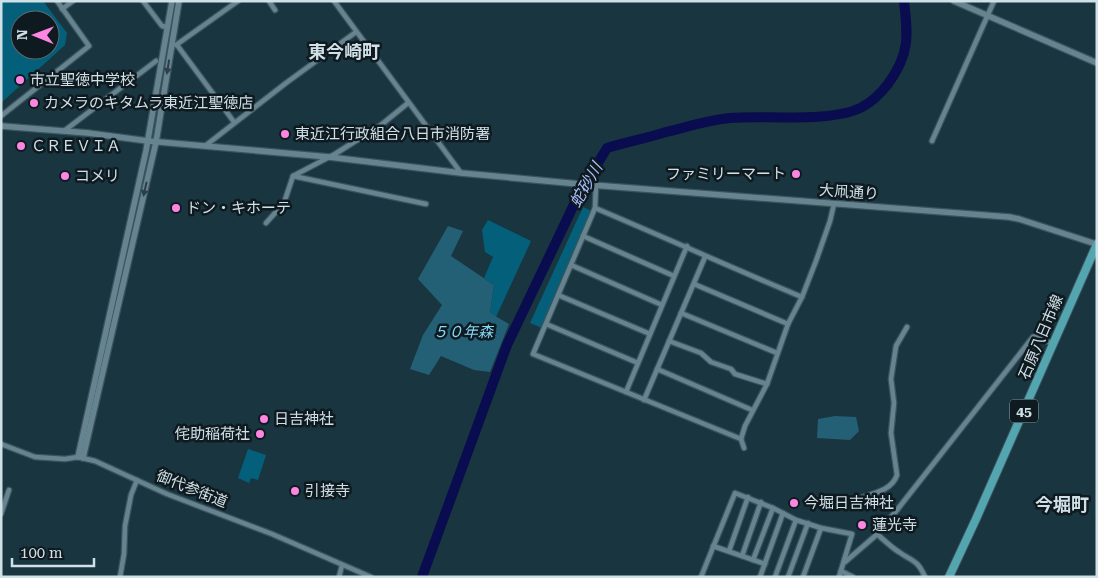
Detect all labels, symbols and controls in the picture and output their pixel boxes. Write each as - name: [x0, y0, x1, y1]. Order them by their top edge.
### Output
- north arrow: [10, 10, 60, 60]
- text: N: [14, 29, 30, 40]
- district label: 東今崎町: [308, 41, 380, 62]
- one-way arrow: [164, 59, 172, 75]
- place label: 市立聖徳中学校: [30, 71, 135, 89]
- marker: 市立聖徳中学校: [14, 74, 26, 86]
- place label: カメラのキタムラ東近江聖徳店: [44, 94, 253, 112]
- marker: カメラのキタムラ東近江聖徳店: [28, 97, 40, 109]
- place label: 東近江行政組合八日市消防署: [295, 125, 490, 143]
- marker: 東近江行政組合八日市消防署: [279, 128, 291, 140]
- place label: ＣＲＥＶＩＡ: [31, 137, 121, 155]
- marker: ＣＲＥＶＩＡ: [15, 140, 27, 152]
- water label: 蛇砂川: [566, 158, 607, 211]
- place label: ファミリーマート: [666, 165, 786, 183]
- place label: コメリ: [75, 167, 120, 185]
- marker: ファミリーマート: [790, 168, 802, 180]
- marker: コメリ: [59, 170, 71, 182]
- street label: 大凧通り: [818, 181, 880, 203]
- one-way arrow: [141, 182, 149, 197]
- place label: ドン・キホーテ: [186, 199, 291, 217]
- marker: ドン・キホーテ: [170, 202, 182, 214]
- street label: 石原八日市線: [1015, 292, 1067, 382]
- park label: ５０年森: [433, 323, 495, 341]
- road number: 45: [1010, 400, 1038, 422]
- place label: 日吉神社: [274, 410, 334, 428]
- marker: 日吉神社: [258, 413, 270, 425]
- place label: 侘助稲荷社: [175, 425, 250, 443]
- marker: 侘助稲荷社: [254, 428, 266, 440]
- street label: 御代参街道: [154, 467, 230, 511]
- place label: 引接寺: [305, 482, 350, 500]
- marker: 引接寺: [289, 485, 301, 497]
- place label: 今堀日吉神社: [804, 494, 894, 512]
- district label: 今堀町: [1035, 494, 1089, 515]
- marker: 今堀日吉神社: [788, 497, 800, 509]
- place label: 蓮光寺: [872, 516, 917, 534]
- marker: 蓮光寺: [856, 519, 868, 531]
- scale bar: [12, 536, 95, 568]
- text: 100 m: [20, 544, 63, 562]

